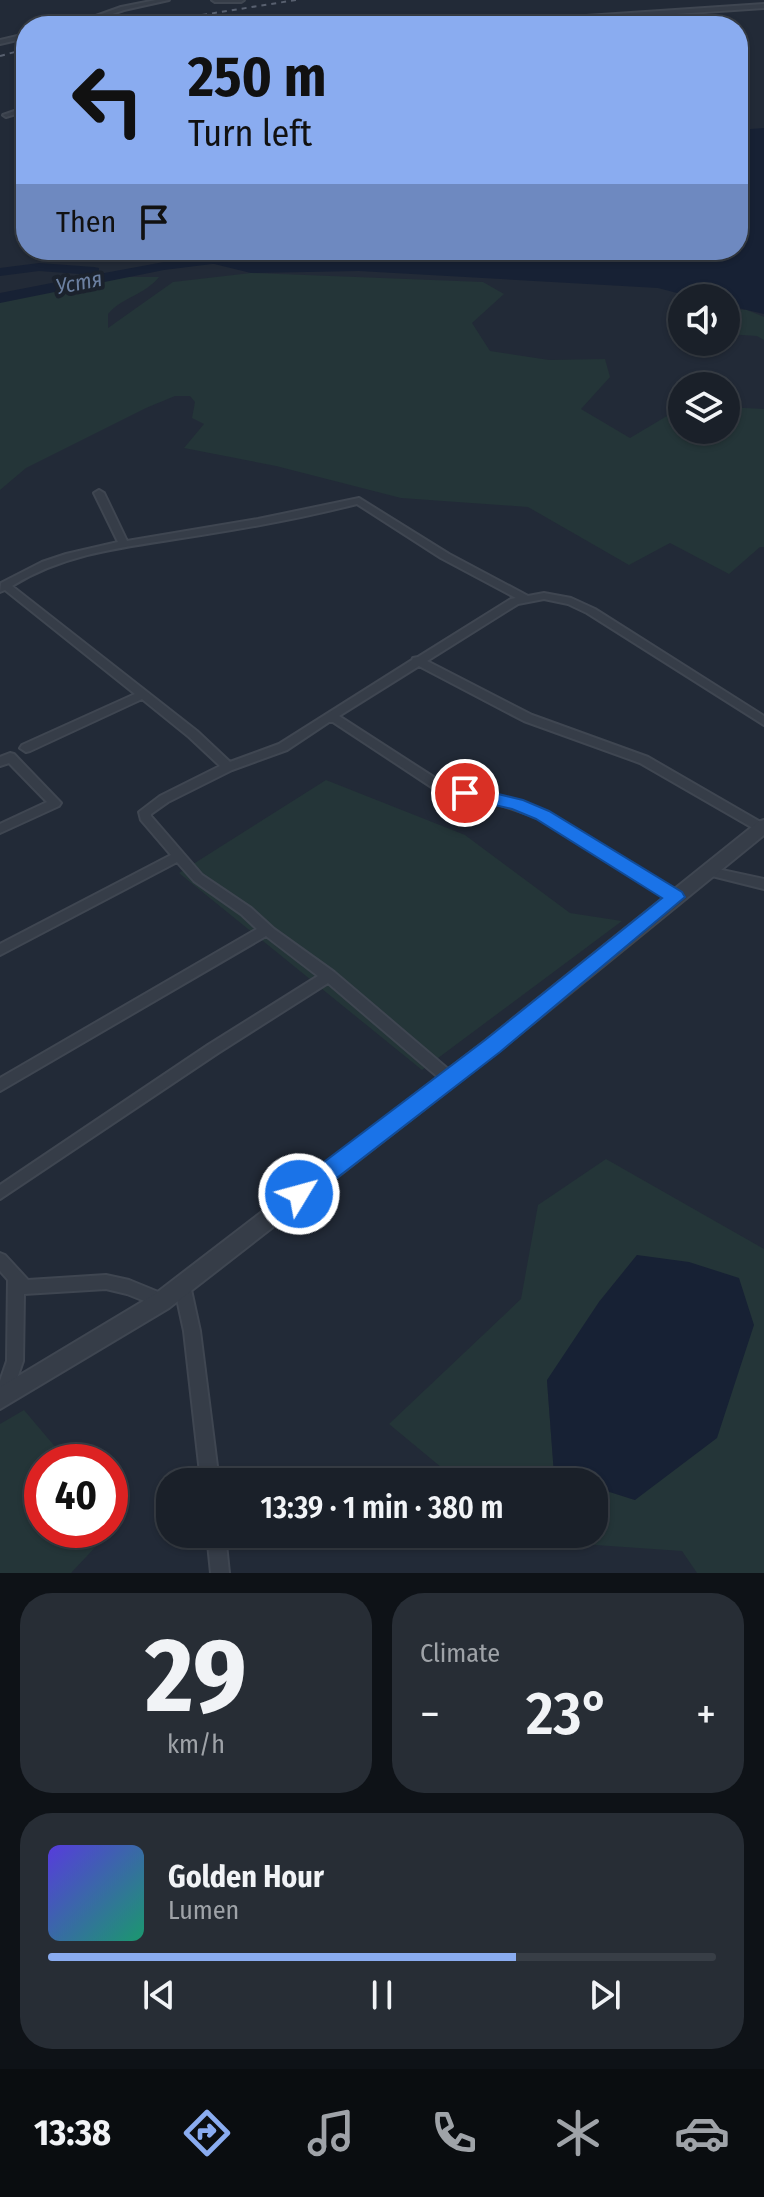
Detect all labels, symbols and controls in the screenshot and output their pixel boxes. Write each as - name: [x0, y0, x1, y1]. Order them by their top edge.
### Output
- text: 250 m: [188, 44, 326, 111]
- icon: left: [56, 48, 160, 152]
- text: Turn left: [188, 112, 312, 156]
- icon: arrive: [132, 200, 176, 244]
- text: Then: [56, 204, 116, 240]
- water label: Устя: [54, 265, 105, 300]
- map controls: [668, 284, 740, 444]
- button: sound: [668, 284, 740, 356]
- button: layers: [668, 372, 740, 444]
- pin: [431, 759, 499, 827]
- icon: arrive: [443, 771, 487, 815]
- position arrow: [257, 1152, 341, 1236]
- speed limit sign: 40: [24, 1444, 128, 1548]
- text: 13:39 · 1 min · 380 m: [261, 1490, 503, 1526]
- text: 29: [145, 1614, 247, 1739]
- text: Climate: [420, 1638, 500, 1669]
- text: 23°: [526, 1678, 610, 1750]
- text: −: [420, 1688, 440, 1741]
- text: +: [696, 1688, 716, 1741]
- text: km/h: [167, 1729, 225, 1760]
- text: Golden Hour: [168, 1859, 324, 1895]
- text: Lumen: [168, 1895, 239, 1926]
- icon: previous: [137, 1973, 181, 2017]
- icon: pause: [360, 1973, 404, 2017]
- icon: next: [583, 1973, 627, 2017]
- icon: directions: [179, 2105, 235, 2161]
- icon: music: [303, 2105, 359, 2161]
- icon: phone: [426, 2105, 482, 2161]
- icon: climate: [550, 2105, 606, 2161]
- icon: car: [674, 2105, 730, 2161]
- text: 13:38: [34, 2111, 111, 2155]

